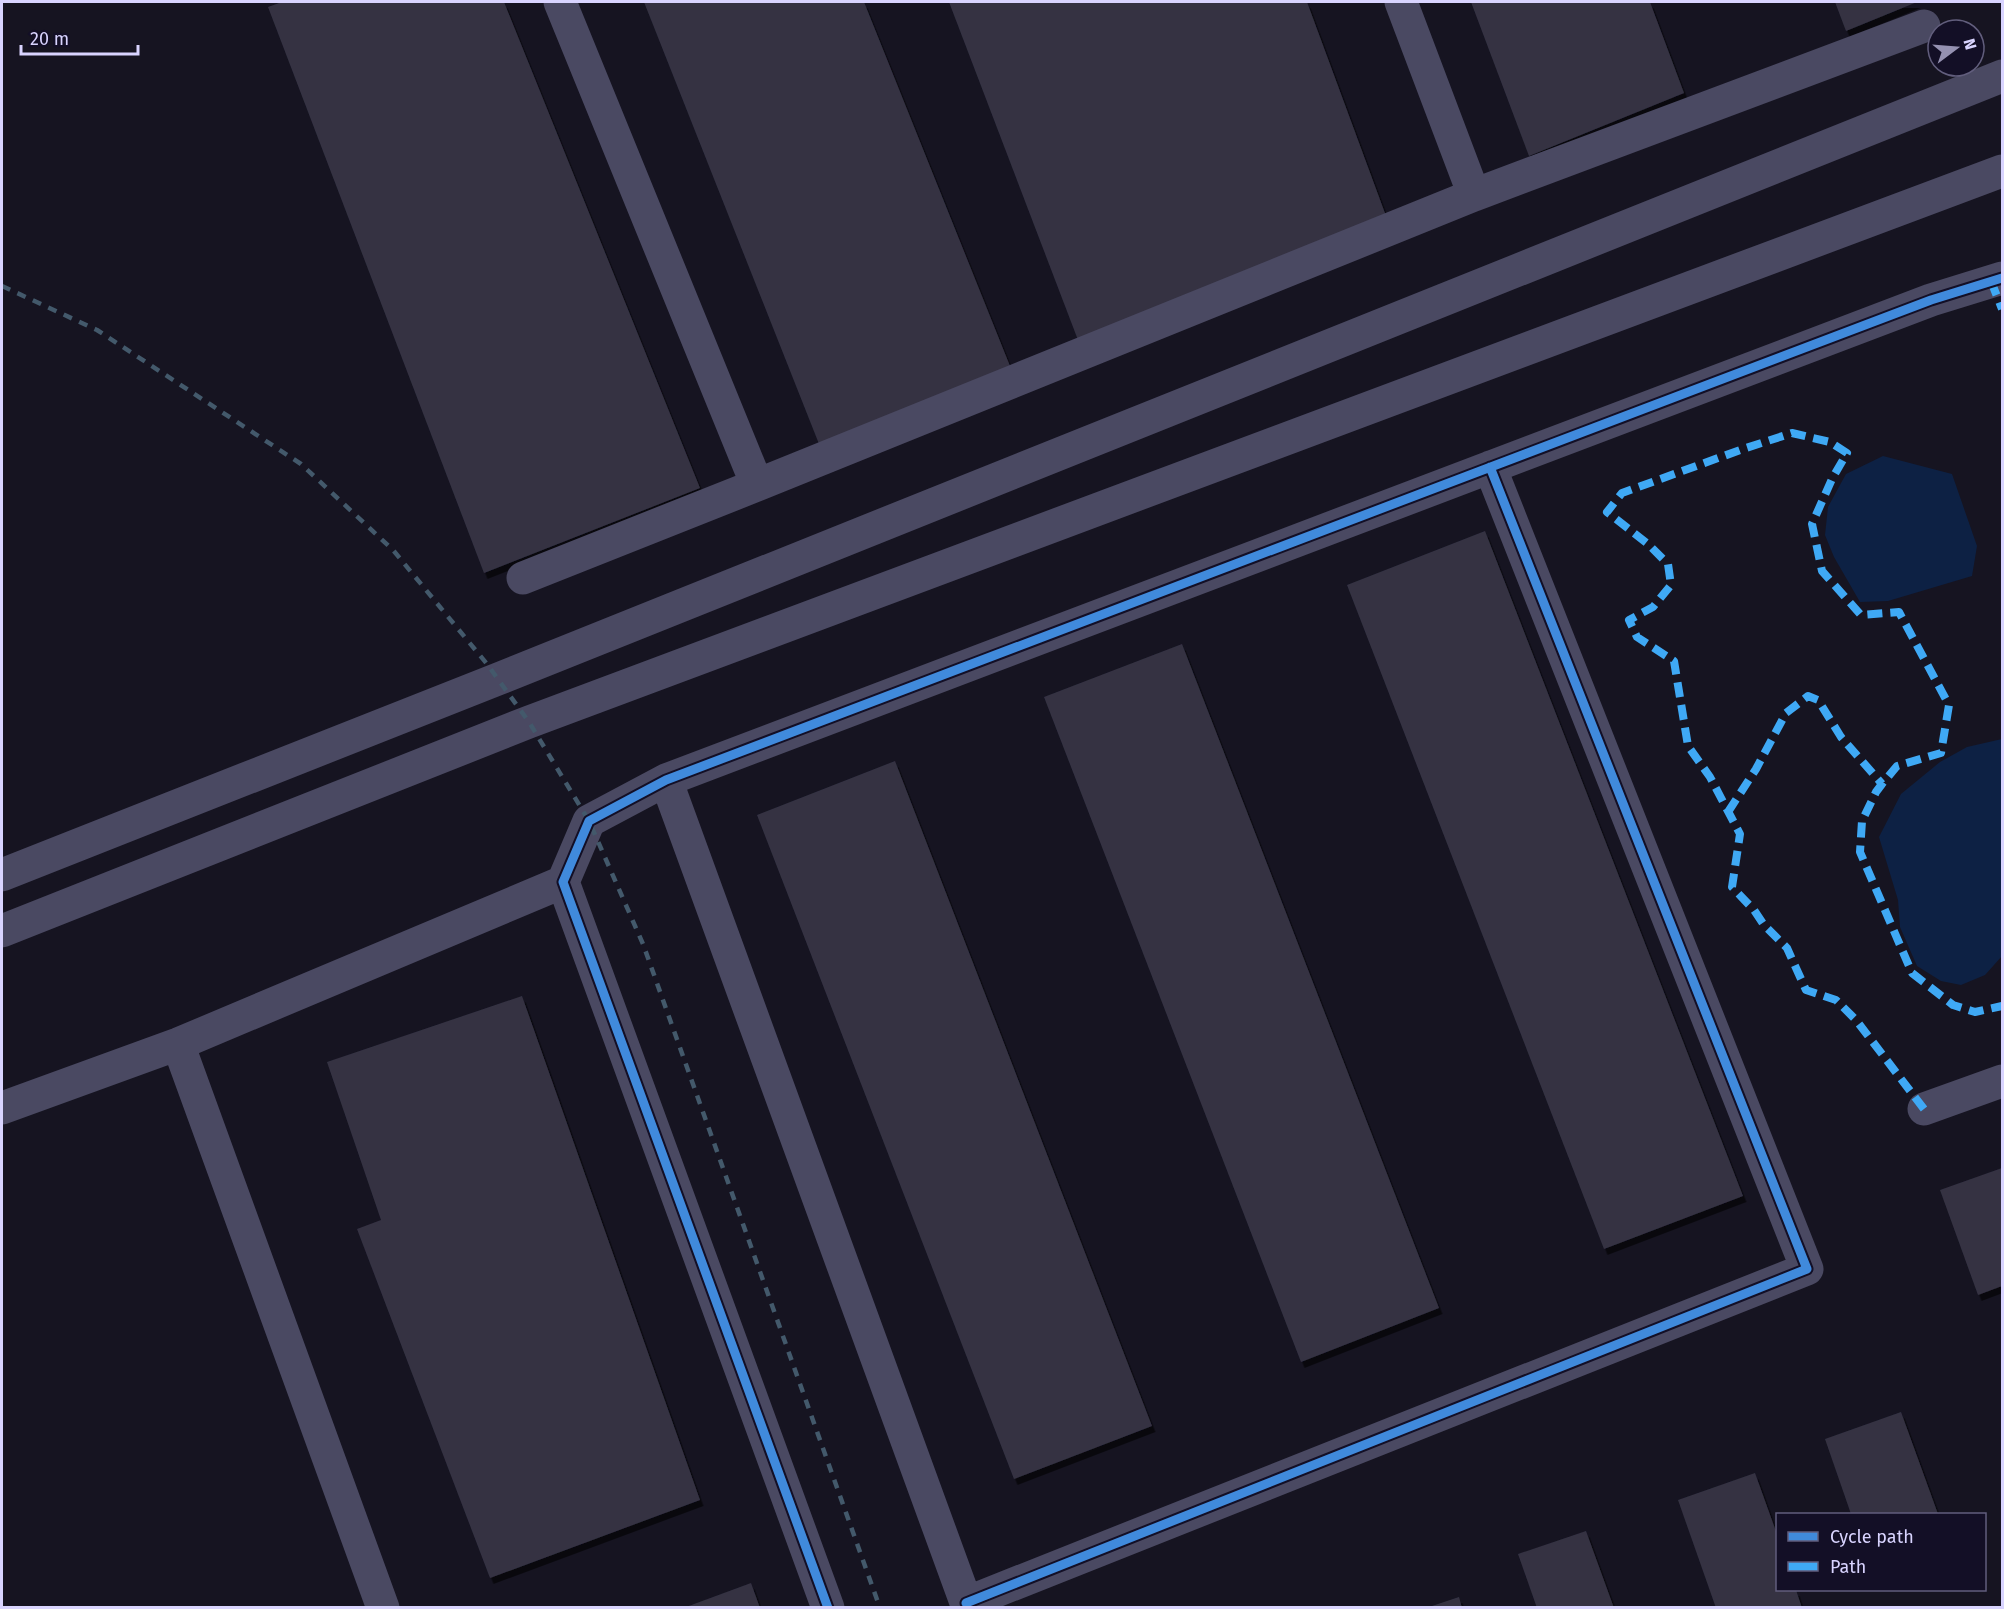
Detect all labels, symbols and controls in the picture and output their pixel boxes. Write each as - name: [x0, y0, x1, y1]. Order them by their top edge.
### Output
- scale bar: [21, 18, 138, 56]
- north arrow: [1926, 18, 1986, 78]
- text: 20 m: [30, 28, 69, 50]
- text: N: [1959, 36, 1981, 52]
- legend: [1776, 1513, 1986, 1591]
- text: Cycle path: [1830, 1526, 1914, 1548]
- text: Path: [1830, 1556, 1866, 1578]

